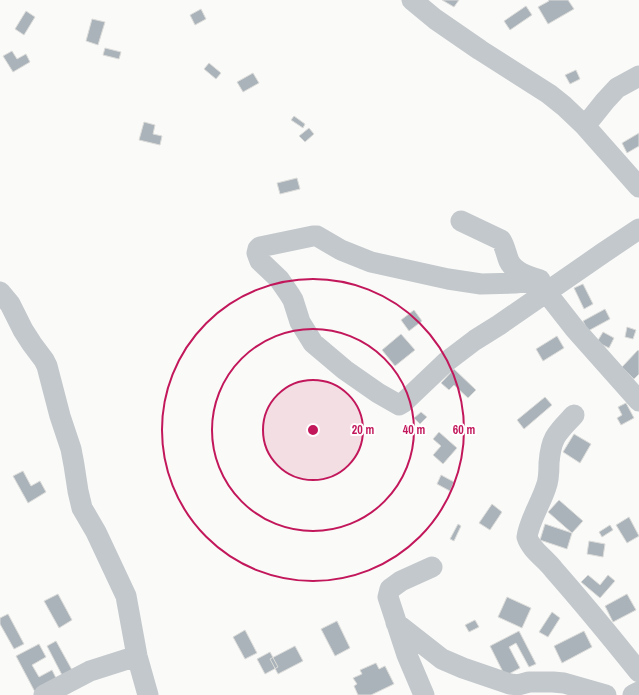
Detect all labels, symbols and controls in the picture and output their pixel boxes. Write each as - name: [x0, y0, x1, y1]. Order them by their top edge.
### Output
- text: 20 m: [352, 422, 374, 438]
- text: 40 m: [403, 422, 425, 438]
- text: 60 m: [453, 422, 475, 438]
- centre of rings: [306, 423, 320, 437]

